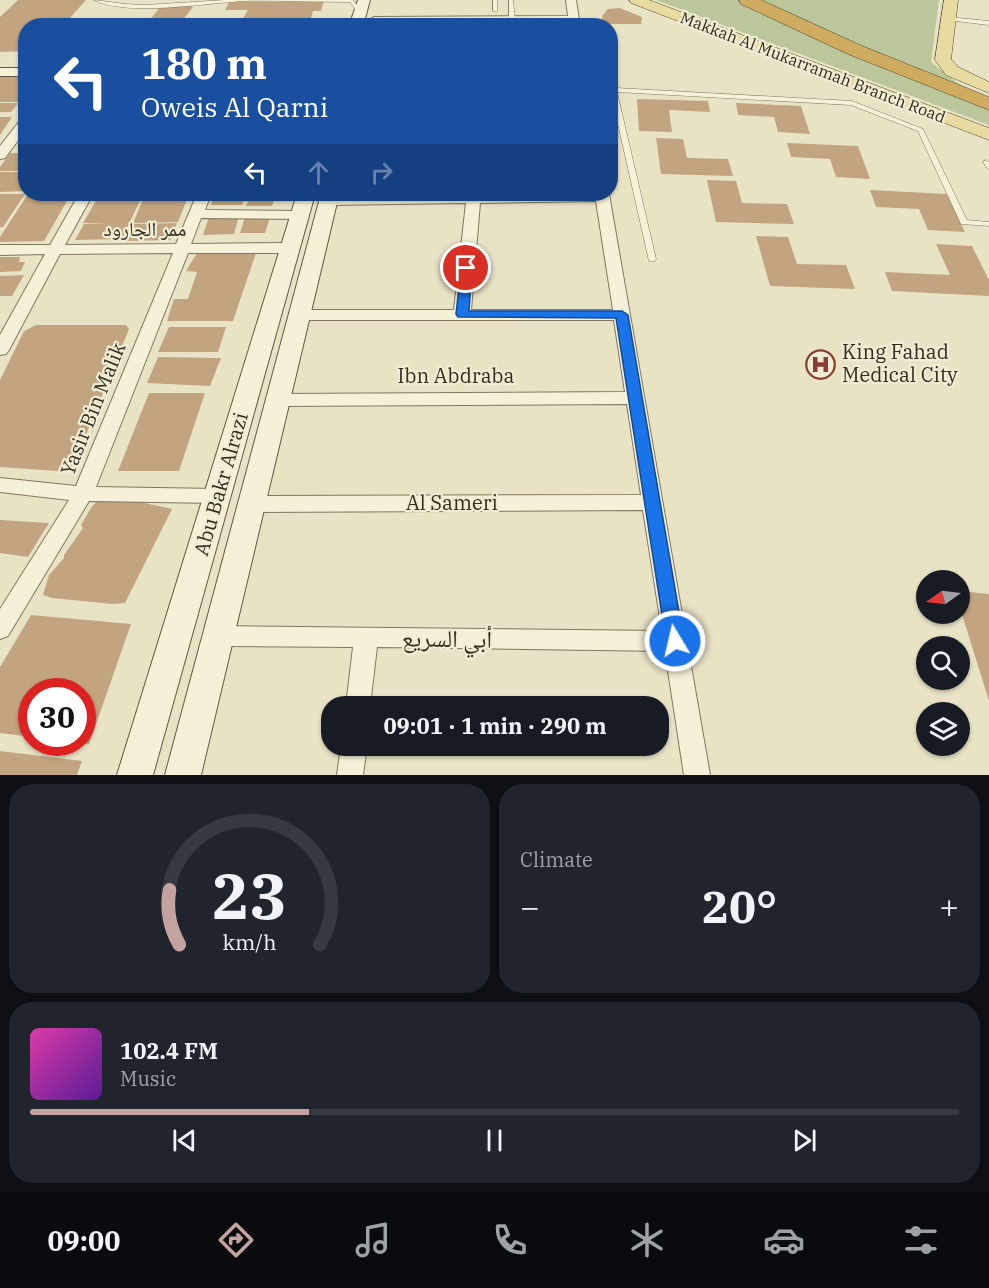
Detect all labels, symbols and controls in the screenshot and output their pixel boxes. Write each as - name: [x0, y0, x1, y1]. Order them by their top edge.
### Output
- street label: Makkah Al Mukarramah Branch Road: [678, 7, 949, 127]
- text: 180 m: [141, 36, 267, 91]
- icon: left: [42, 42, 120, 120]
- text: Oweis Al Qarni: [141, 89, 328, 124]
- icon: left: [239, 156, 272, 189]
- icon: ahead: [302, 156, 335, 189]
- icon: right: [365, 156, 398, 189]
- street label: ممر الجارود: [104, 215, 186, 242]
- pin: [440, 242, 491, 293]
- icon: arrive: [449, 251, 482, 284]
- street label: Yasir Bin Malik: [54, 338, 132, 479]
- place label: King Fahad Medical City: [842, 338, 958, 388]
- hospital icon: King Fahad Medical City: [805, 348, 837, 380]
- street label: Ibn Abdraba: [398, 362, 515, 389]
- street label: Abu Bakr Alrazi: [187, 409, 254, 559]
- street label: Al Sameri: [406, 489, 498, 516]
- north arrow: [916, 570, 970, 624]
- map controls: [916, 570, 970, 756]
- position arrow: [643, 609, 707, 673]
- street label: أبي السريع: [401, 621, 493, 659]
- button: search: [916, 636, 970, 690]
- speed limit sign: 30: [18, 678, 96, 756]
- button: layers: [916, 702, 970, 756]
- text: 09:01 · 1 min · 290 m: [383, 711, 607, 740]
- text: Climate: [520, 846, 593, 873]
- text: 23: [212, 855, 287, 936]
- text: 20°: [702, 877, 777, 935]
- text: −: [520, 885, 540, 928]
- text: +: [939, 885, 959, 928]
- text: km/h: [222, 929, 277, 957]
- text: 102.4 FM: [120, 1036, 218, 1065]
- text: Music: [120, 1065, 176, 1092]
- icon: previous: [168, 1124, 201, 1157]
- icon: pause: [478, 1124, 511, 1157]
- icon: next: [788, 1124, 821, 1157]
- icon: directions: [215, 1219, 257, 1261]
- icon: music: [352, 1219, 394, 1261]
- icon: phone: [489, 1219, 531, 1261]
- icon: climate: [626, 1219, 668, 1261]
- icon: car: [763, 1219, 805, 1261]
- icon: filters: [900, 1219, 942, 1261]
- text: 09:00: [47, 1223, 120, 1258]

